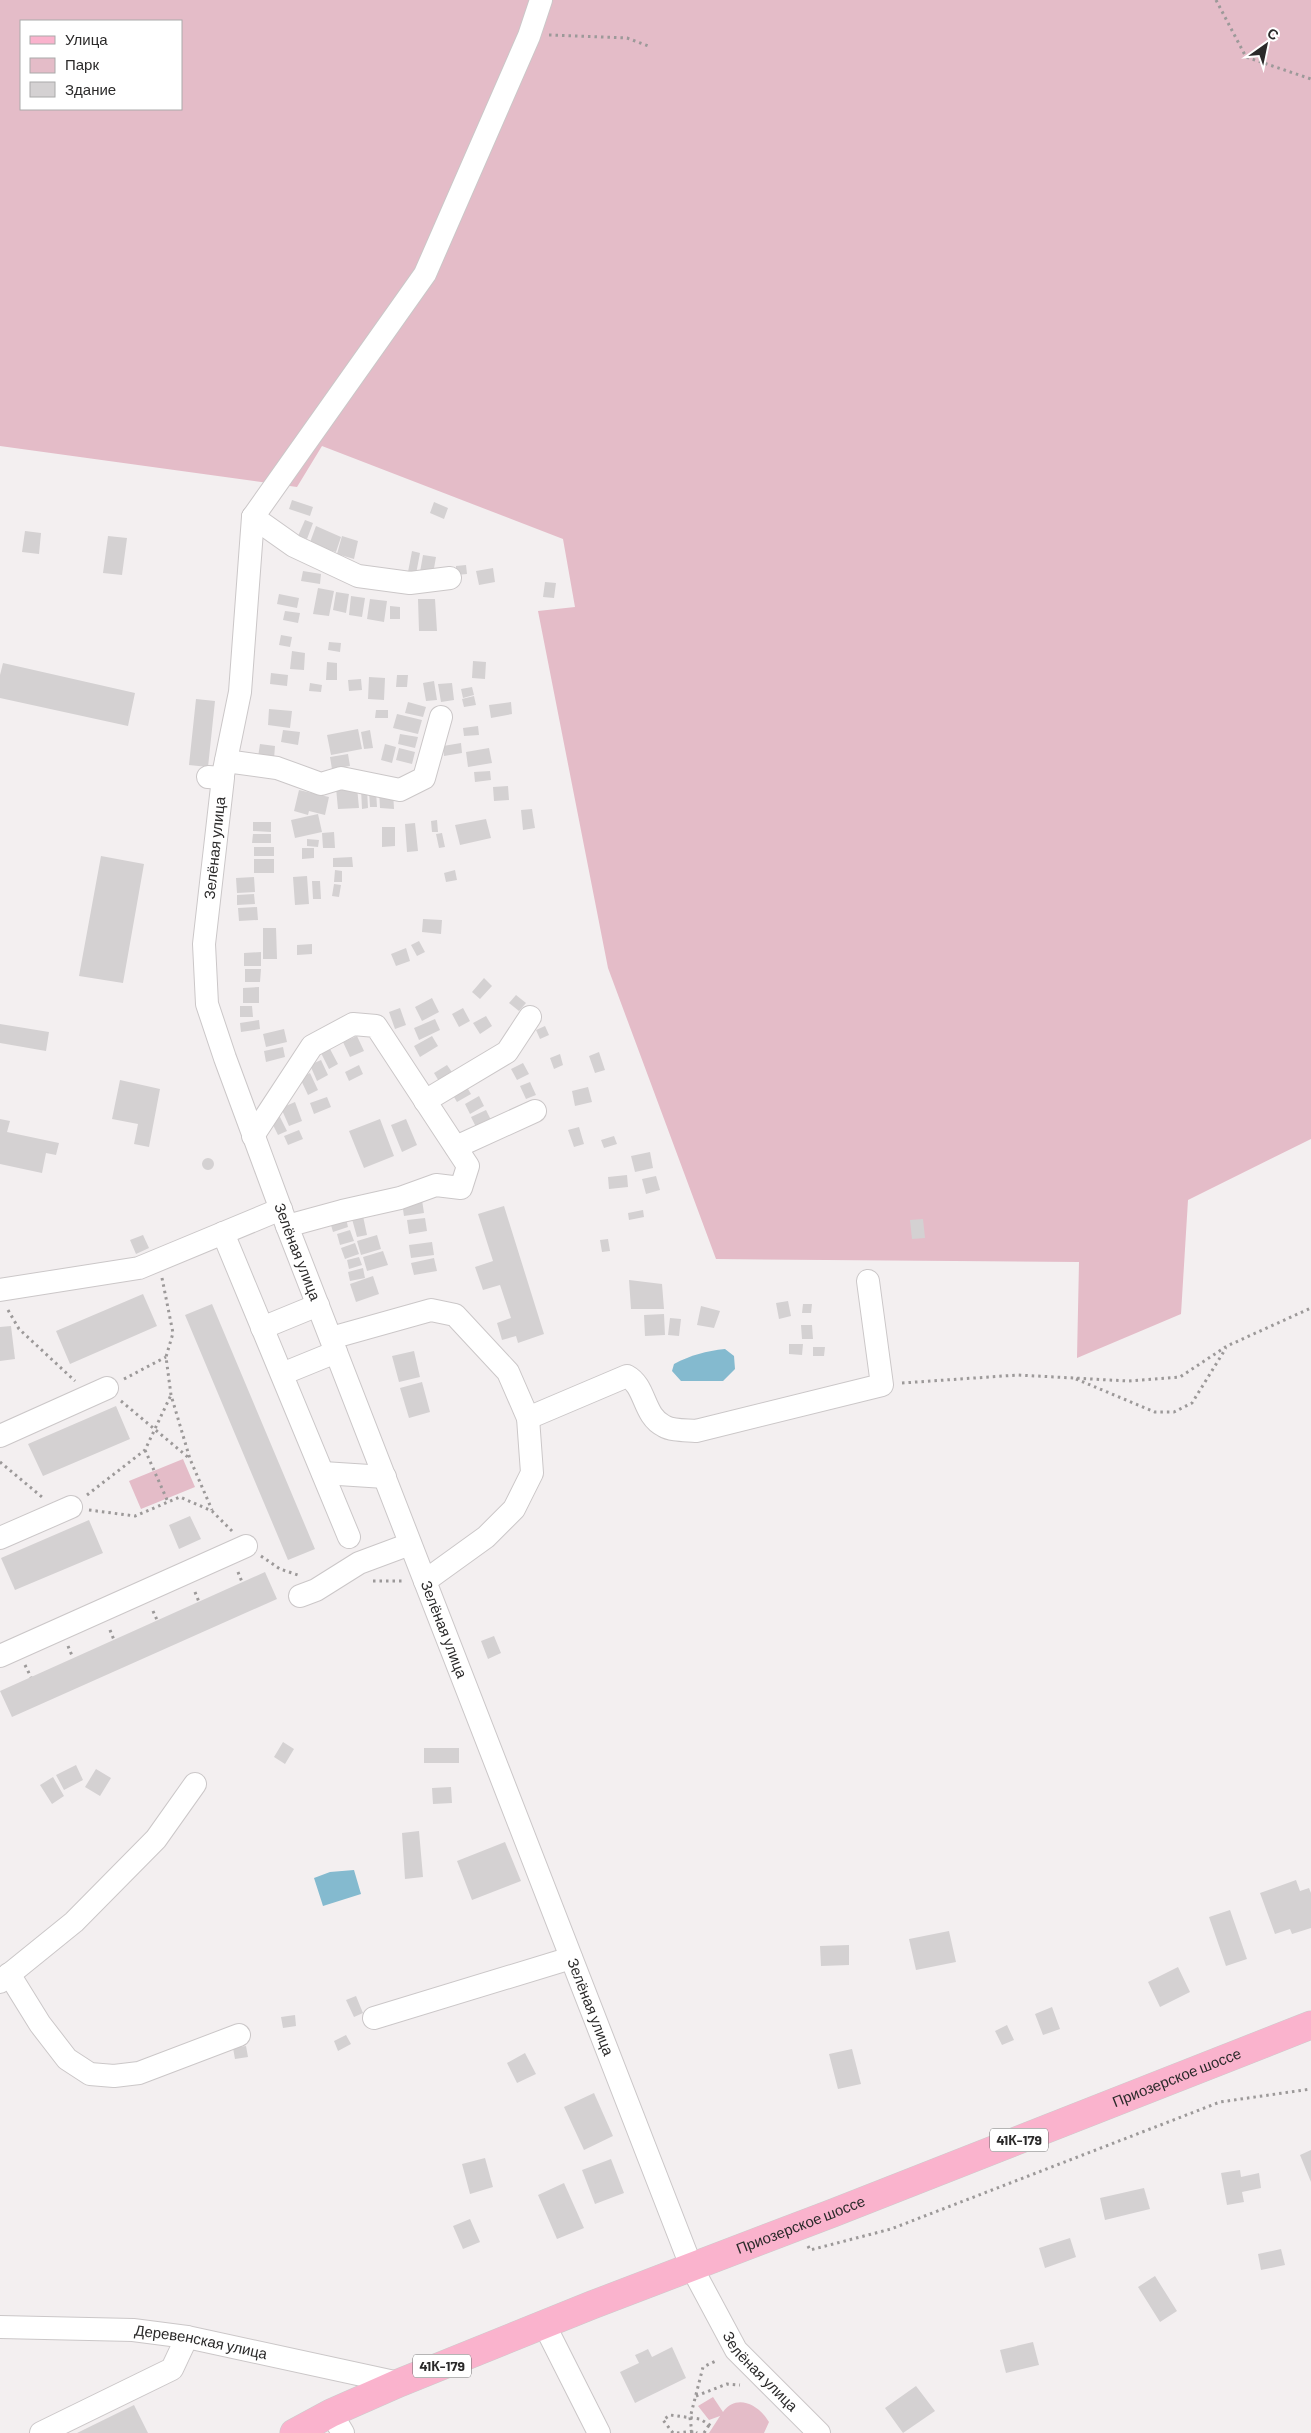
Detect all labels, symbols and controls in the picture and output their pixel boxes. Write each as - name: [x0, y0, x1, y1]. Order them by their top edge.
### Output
- legend: [20, 20, 182, 110]
- north arrow: [1241, 20, 1291, 70]
- text: С: [1264, 24, 1282, 44]
- text: Улица: [65, 30, 108, 48]
- text: Парк: [65, 55, 99, 73]
- text: Здание: [65, 80, 116, 98]
- street label: Зелёная улица: [200, 795, 228, 900]
- street label: Зелёная улица: [271, 1200, 325, 1303]
- street label: Зелёная улица: [418, 1578, 472, 1681]
- street label: Зелёная улица: [564, 1955, 619, 2059]
- street label: Приозерское шоссе: [1110, 2043, 1243, 2110]
- road number: 41К-179: [990, 2128, 1048, 2152]
- street label: Приозерское шоссе: [733, 2191, 867, 2257]
- street label: Деревенская улица: [134, 2320, 270, 2362]
- street label: Зелёная улица: [720, 2328, 802, 2415]
- road number: 41К-179: [413, 2354, 471, 2378]

